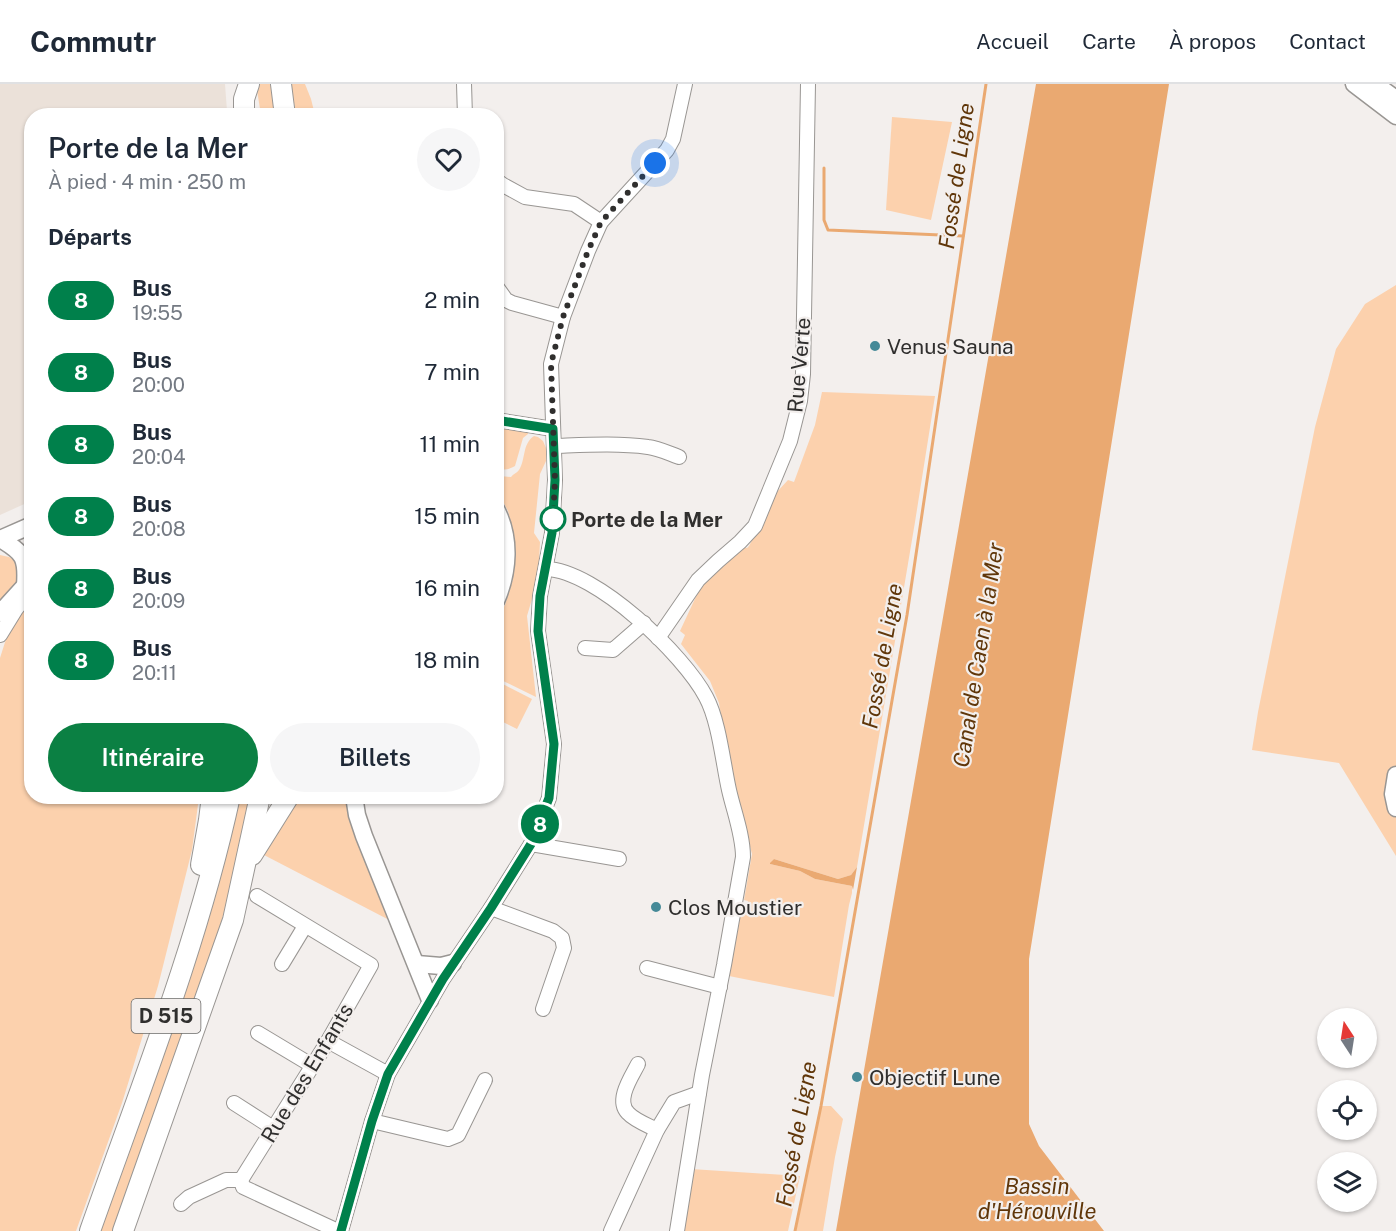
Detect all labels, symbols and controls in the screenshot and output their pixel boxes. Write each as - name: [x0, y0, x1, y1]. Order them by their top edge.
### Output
- text: Commutr: [30, 25, 156, 58]
- text: Accueil: [976, 29, 1049, 54]
- text: Carte: [1082, 29, 1136, 54]
- text: À propos: [1169, 29, 1256, 54]
- text: Contact: [1289, 29, 1366, 54]
- water label: Fossé de Ligne: [933, 101, 979, 251]
- button: heart: [417, 128, 480, 191]
- text: Porte de la Mer: [48, 131, 248, 164]
- your location: [640, 148, 670, 178]
- text: À pied · 4 min · 250 m: [48, 170, 246, 194]
- text: Départs: [48, 224, 132, 250]
- text: Bus: [132, 275, 172, 301]
- text: 2 min: [424, 287, 480, 313]
- text: 8: [74, 288, 88, 313]
- text: 19:55: [132, 301, 183, 325]
- street label: Rue Verte: [782, 316, 816, 414]
- place label: Venus Sauna: [887, 334, 1014, 359]
- marker: Venus Sauna: [868, 339, 882, 353]
- text: Bus: [132, 347, 172, 373]
- text: 7 min: [424, 359, 480, 385]
- text: 8: [74, 360, 88, 385]
- text: 20:00: [132, 373, 185, 397]
- text: Bus: [132, 419, 172, 445]
- text: 11 min: [419, 431, 480, 457]
- text: 8: [74, 432, 88, 457]
- text: 20:04: [132, 445, 185, 469]
- text: Bus: [132, 491, 172, 517]
- text: 15 min: [414, 503, 480, 529]
- text: 8: [74, 504, 88, 529]
- marker: Porte de la Mer: [540, 506, 566, 532]
- place label: Porte de la Mer: [571, 507, 723, 532]
- text: 20:08: [132, 517, 186, 541]
- water label: Canal de Caen à la Mer: [947, 540, 1009, 769]
- text: Bus: [132, 563, 172, 589]
- text: 16 min: [415, 575, 480, 601]
- text: 8: [74, 576, 88, 601]
- water label: Fossé de Ligne: [856, 581, 908, 731]
- text: 20:09: [132, 589, 185, 613]
- text: Bus: [132, 635, 172, 661]
- text: 18 min: [414, 647, 480, 673]
- text: 8: [74, 648, 88, 673]
- text: 20:11: [132, 661, 177, 685]
- button: Itinéraire: [48, 723, 258, 792]
- button: Billets: [270, 723, 480, 792]
- line badge: 8: [520, 804, 560, 844]
- text: 8: [533, 812, 547, 837]
- place label: Clos Moustier: [668, 895, 802, 920]
- marker: Clos Moustier: [649, 900, 663, 914]
- road number: D 515: [132, 999, 201, 1033]
- street label: Rue des Enfants: [256, 999, 358, 1147]
- north arrow: [1317, 1008, 1377, 1068]
- map controls: [1317, 1008, 1377, 1212]
- water label: Fossé de Ligne: [770, 1059, 822, 1209]
- place label: Objectif Lune: [869, 1065, 1000, 1090]
- marker: Objectif Lune: [850, 1070, 864, 1084]
- button: locate: [1317, 1080, 1377, 1140]
- button: layers: [1317, 1152, 1377, 1212]
- water label: Bassin d'Hérouville: [978, 1173, 1096, 1224]

